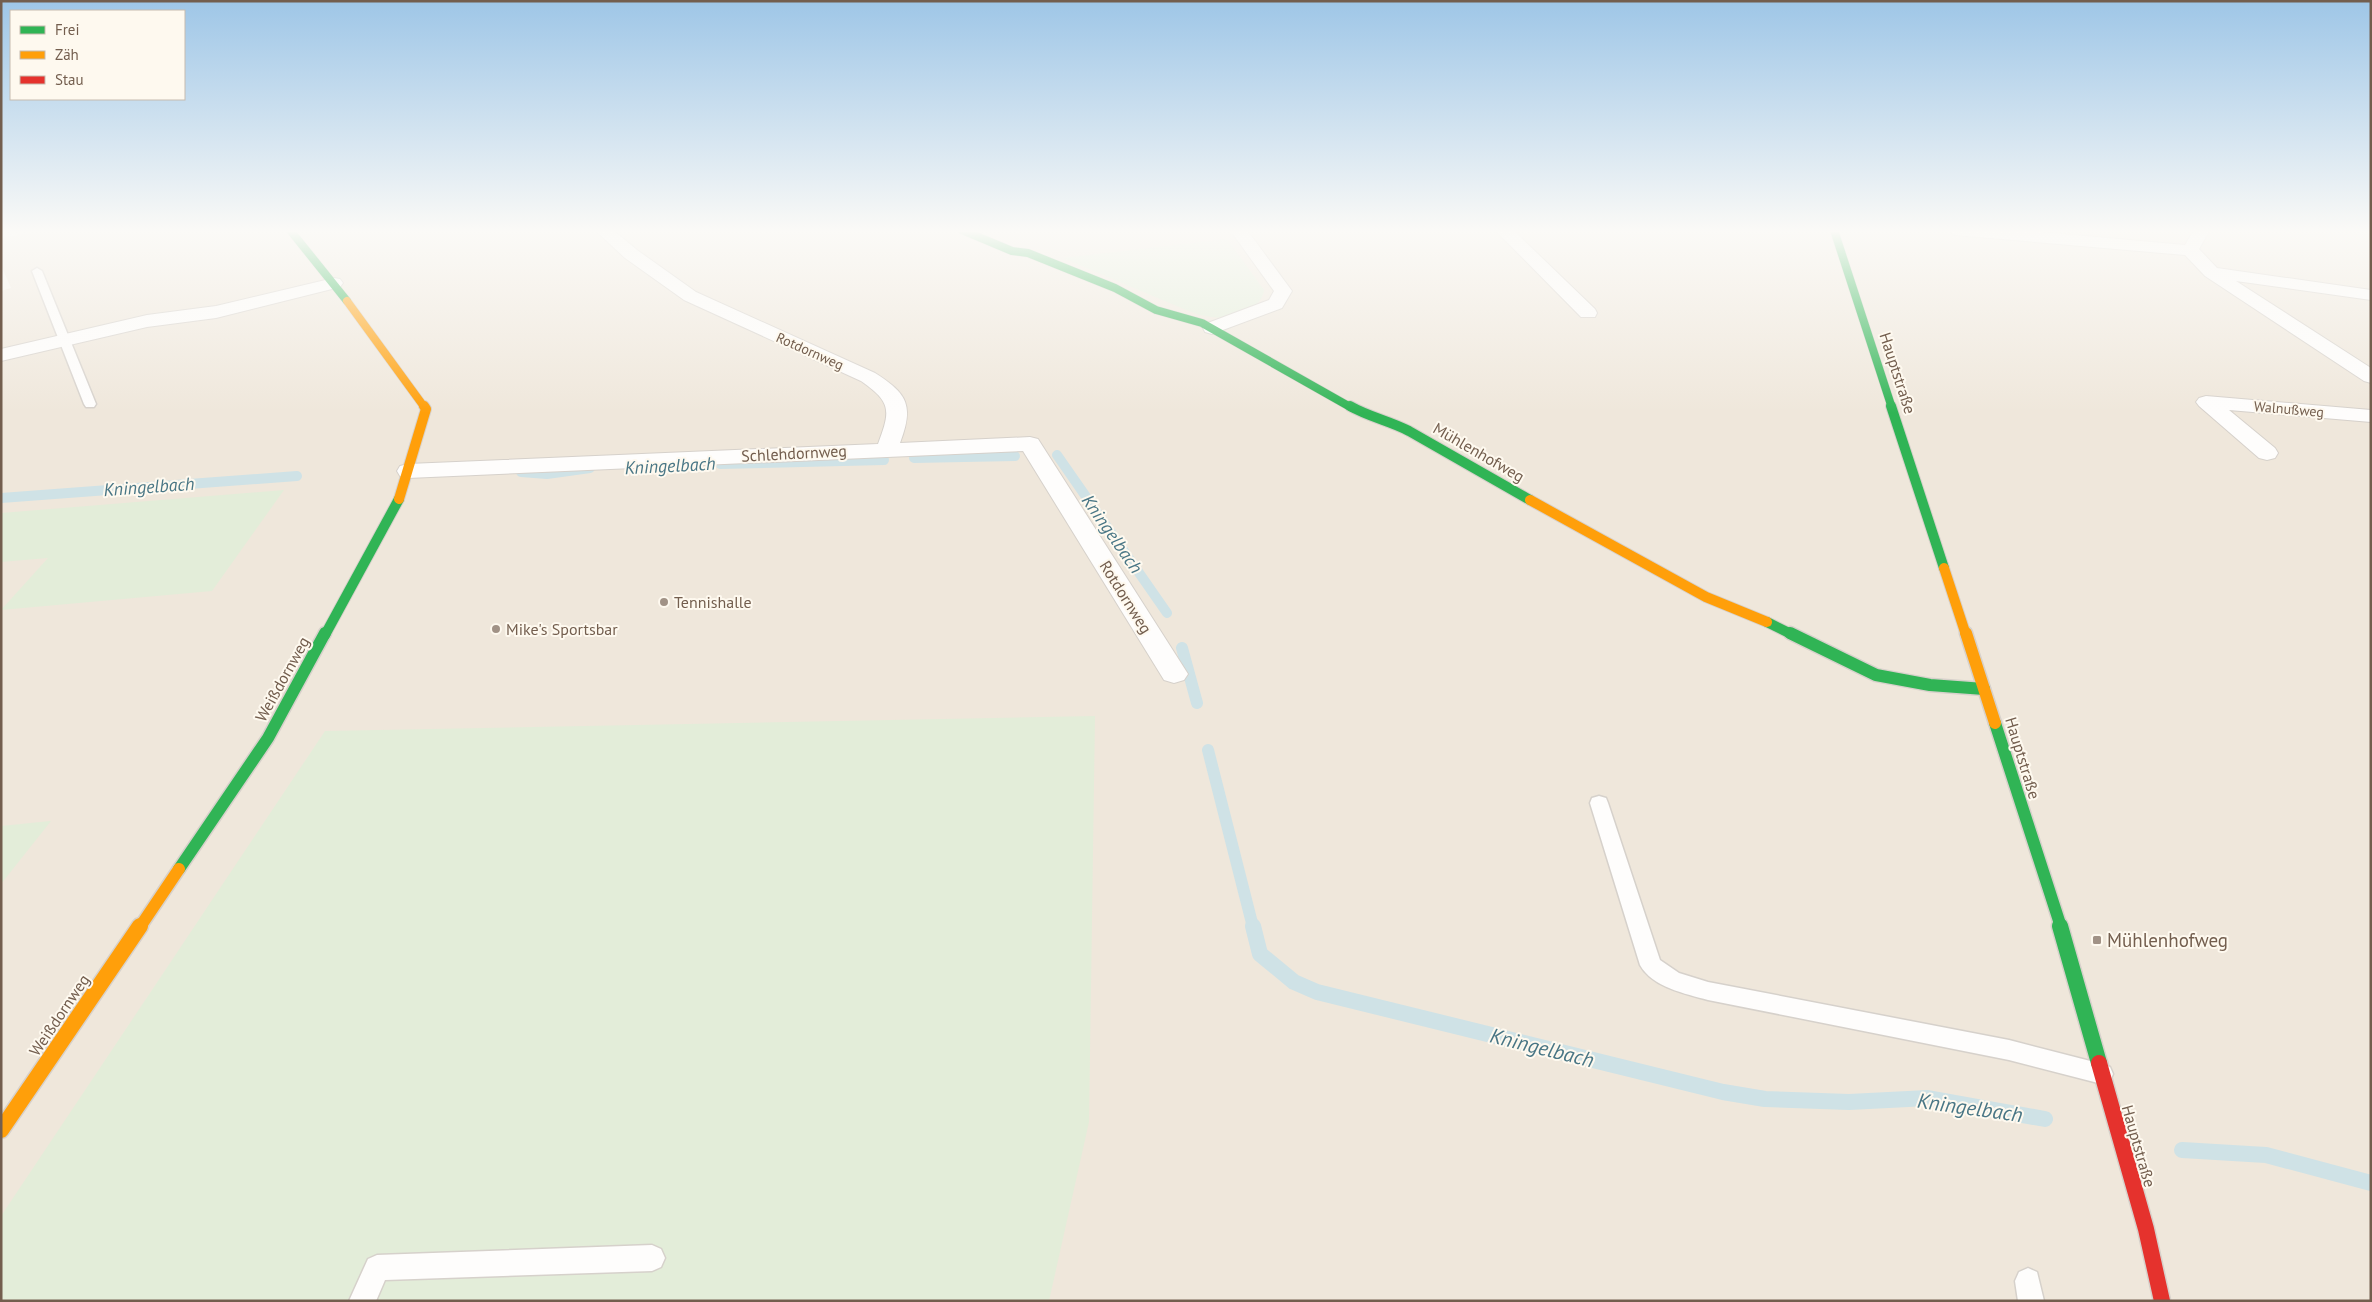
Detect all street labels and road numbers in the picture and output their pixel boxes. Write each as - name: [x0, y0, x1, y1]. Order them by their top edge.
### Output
- street label: Rotdornweg: [773, 328, 847, 374]
- street label: Hauptstraße: [1875, 330, 1921, 416]
- street label: Walnußweg: [2253, 397, 2325, 421]
- street label: Mühlenhofweg: [1430, 418, 1528, 486]
- street label: Schlehdornweg: [741, 440, 847, 466]
- street label: Rotdornweg: [1096, 557, 1156, 637]
- street label: Weißdornweg: [250, 633, 314, 725]
- street label: Hauptstraße: [2001, 715, 2045, 801]
- street label: Weißdornweg: [24, 970, 94, 1060]
- street label: Hauptstraße: [2118, 1103, 2160, 1189]

